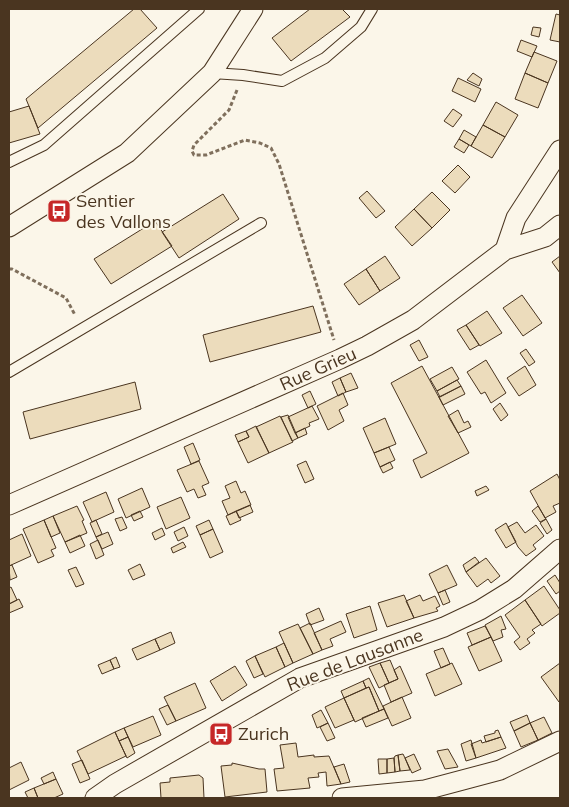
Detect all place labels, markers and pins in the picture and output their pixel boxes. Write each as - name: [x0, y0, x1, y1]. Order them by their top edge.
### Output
- place label: Sentier des Vallons: [76, 189, 171, 233]
- bus stop icon: Sentier des Vallons: [46, 198, 72, 224]
- bus stop icon: Zurich: [208, 721, 234, 747]
- place label: Zurich: [238, 722, 289, 745]

